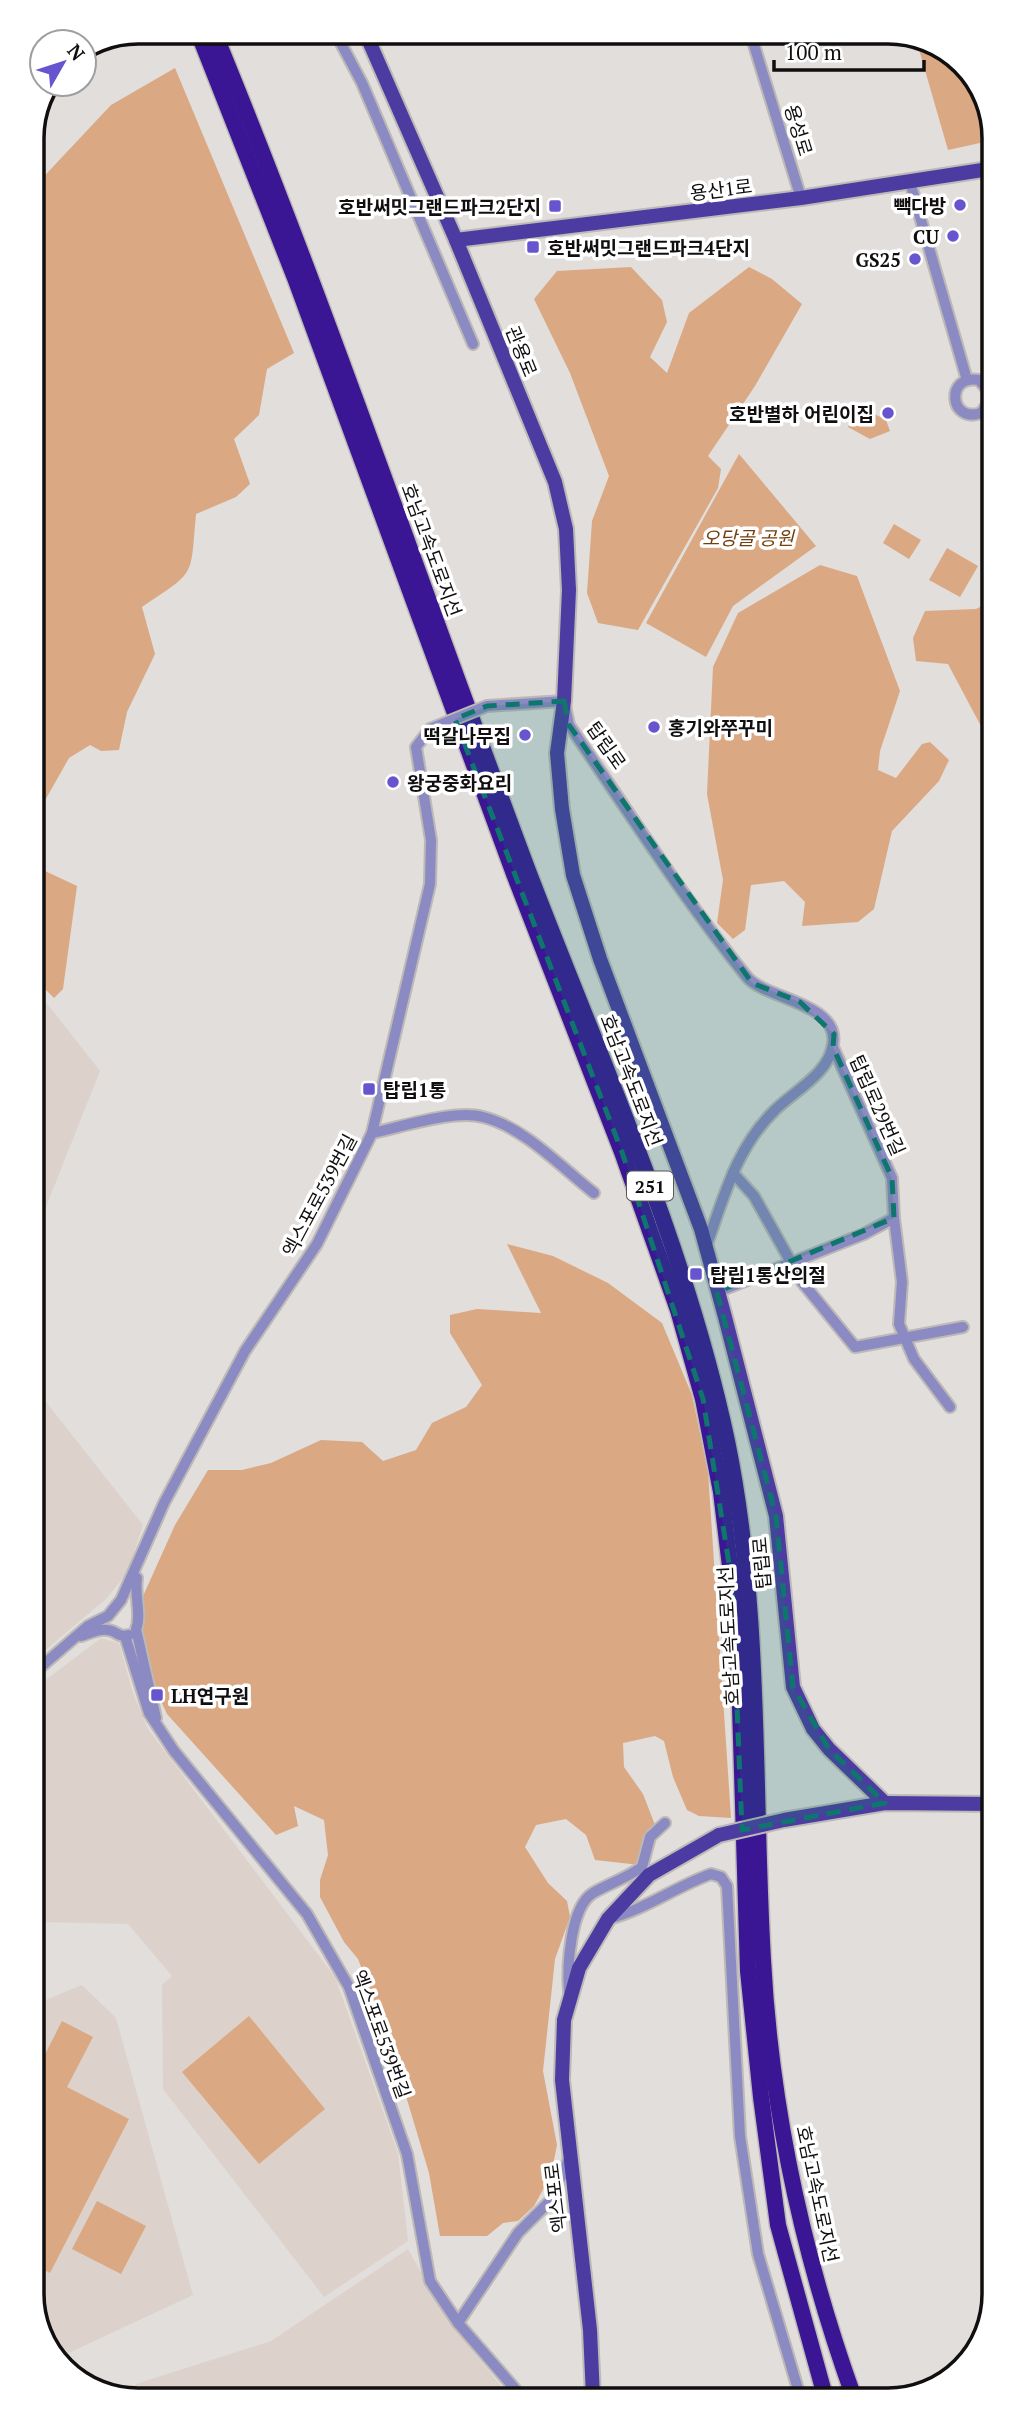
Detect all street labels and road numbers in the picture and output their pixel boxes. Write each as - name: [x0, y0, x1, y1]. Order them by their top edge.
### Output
- street label: 용성로: [779, 101, 819, 159]
- street label: 용산1로: [688, 173, 754, 205]
- street label: 관용로: [501, 322, 543, 380]
- street label: 호남고속도로지선: [396, 480, 468, 620]
- street label: 탑립로: [582, 716, 632, 774]
- street label: 호남고속도로지선: [595, 1010, 669, 1150]
- street label: 탑립로29번길: [845, 1051, 911, 1159]
- street label: 엑스포로539번길: [276, 1129, 362, 1261]
- road number: 251: [627, 1171, 673, 1200]
- street label: 탑립로: [746, 1536, 776, 1590]
- street label: 호남고속도로지선: [712, 1566, 744, 1706]
- street label: 엑스포로539번길: [347, 1966, 417, 2102]
- street label: 호남고속도로지선: [791, 2123, 845, 2265]
- street label: 엑스포로: [538, 2162, 572, 2234]

